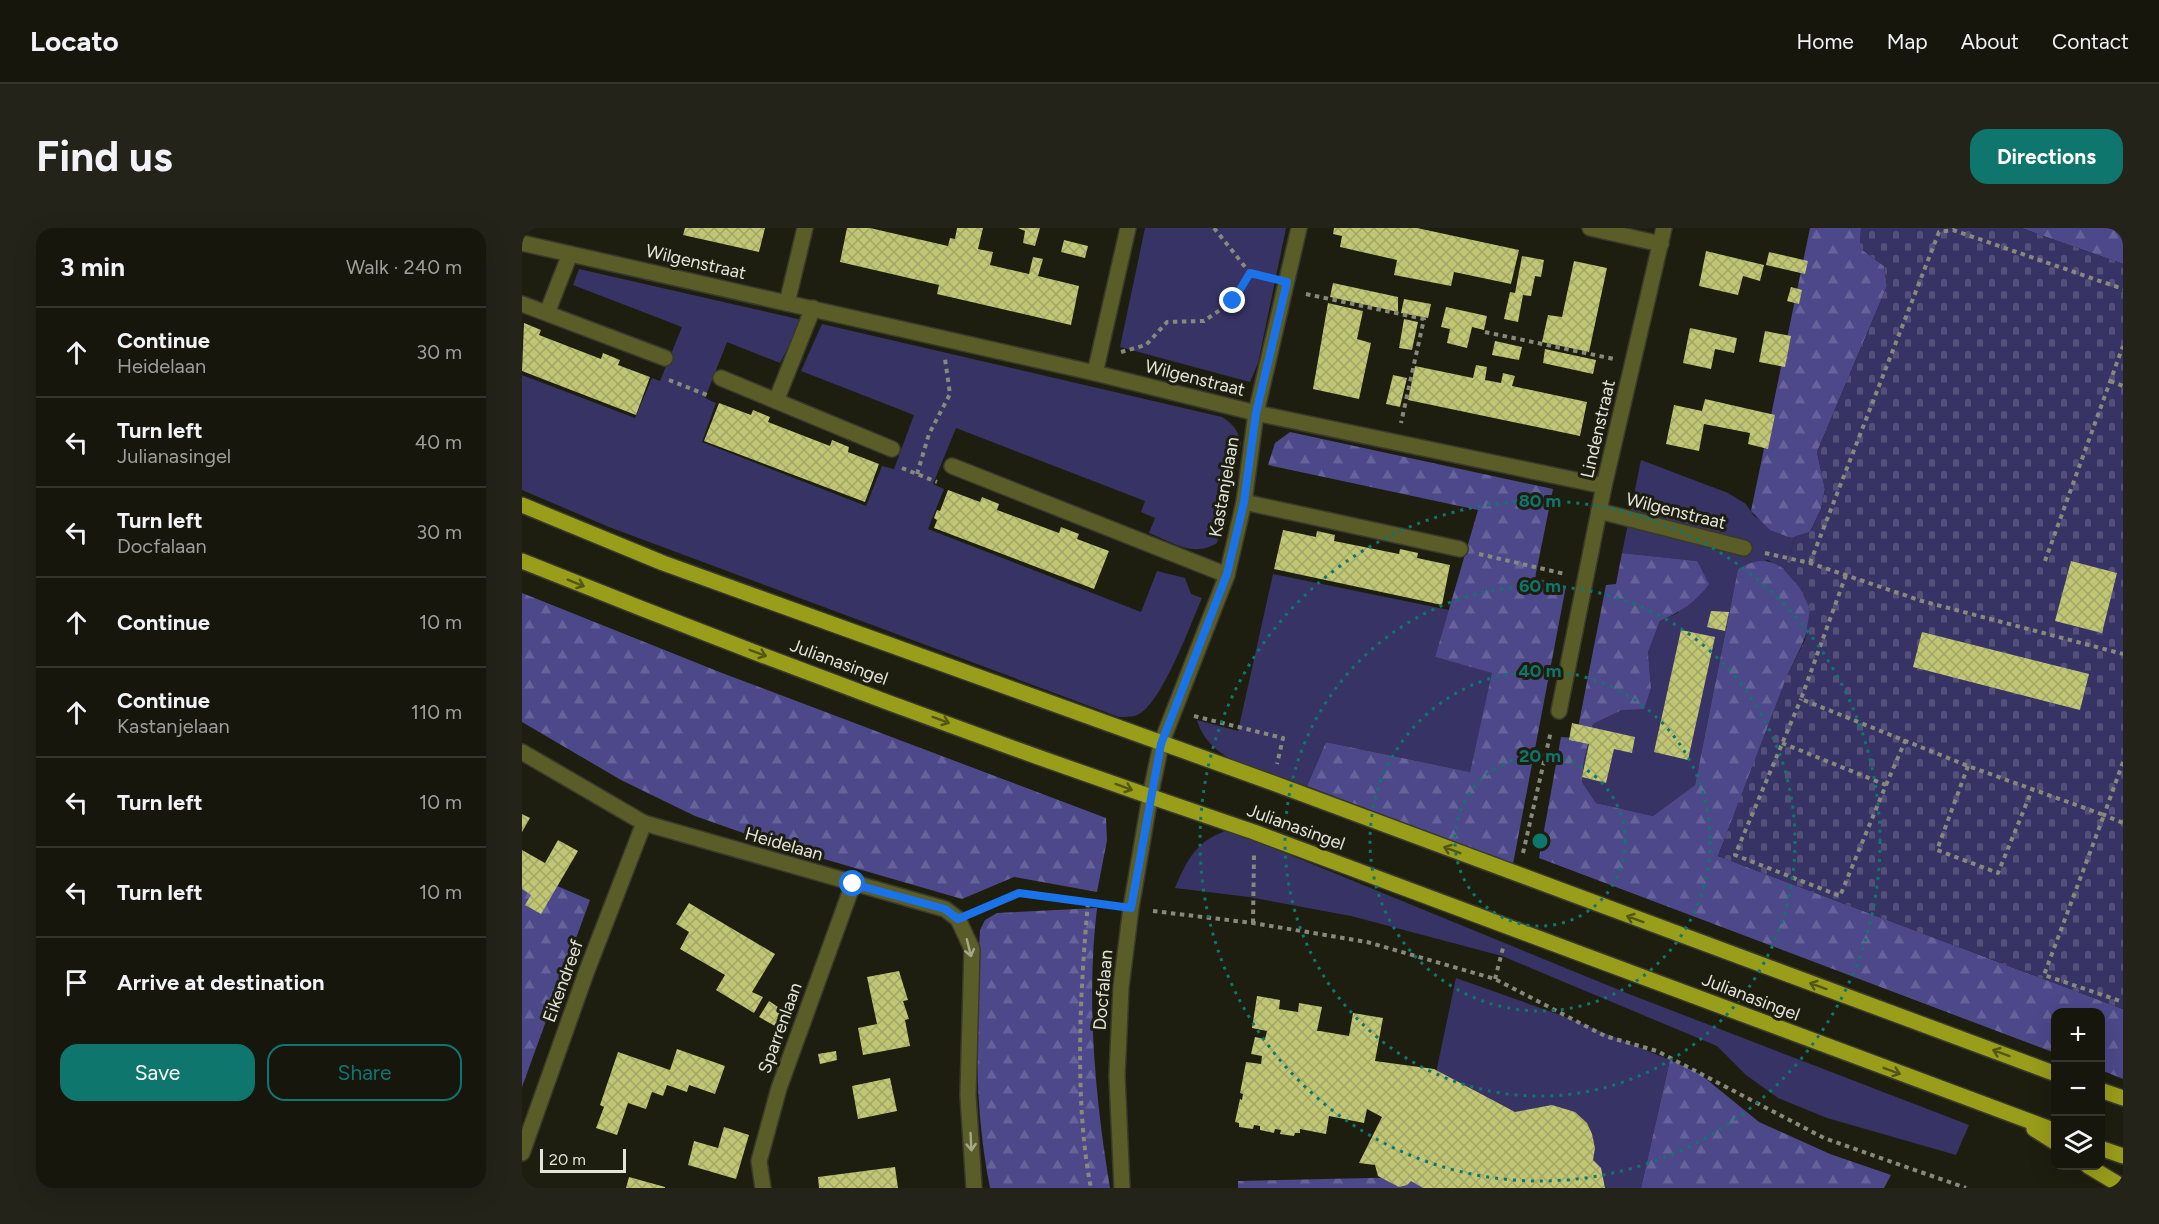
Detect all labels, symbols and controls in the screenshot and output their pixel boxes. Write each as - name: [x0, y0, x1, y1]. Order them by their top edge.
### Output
- text: Locato: [30, 24, 119, 58]
- text: Home: [1797, 29, 1854, 54]
- text: Map: [1887, 29, 1928, 54]
- text: About: [1961, 29, 2019, 54]
- text: Contact: [2052, 29, 2129, 54]
- button: Directions: [1970, 129, 2123, 184]
- text: Find us: [36, 131, 173, 182]
- street label: Wilgenstraat: [644, 240, 748, 284]
- text: 3 min: [60, 251, 125, 283]
- text: Walk · 240 m: [346, 255, 462, 279]
- route end: [1219, 287, 1245, 313]
- text: Continue: [117, 327, 210, 354]
- icon: ahead: [60, 336, 93, 369]
- text: 30 m: [416, 340, 462, 364]
- text: Heidelaan: [117, 354, 206, 378]
- street label: Wilgenstraat: [1143, 355, 1247, 401]
- street label: Lindenstraat: [1576, 377, 1620, 480]
- text: Turn left: [117, 417, 203, 444]
- icon: left: [60, 426, 93, 459]
- text: 40 m: [415, 430, 462, 454]
- street label: Kastanjelaan: [1204, 435, 1244, 539]
- text: Julianasingel: [117, 444, 231, 468]
- street label: Wilgenstraat: [1624, 488, 1728, 534]
- text: 80 m: [1519, 490, 1561, 512]
- text: Turn left: [117, 507, 203, 534]
- icon: left: [60, 516, 93, 549]
- text: 30 m: [416, 520, 462, 544]
- text: Docfalaan: [117, 534, 207, 558]
- text: 60 m: [1519, 575, 1561, 597]
- one-way arrow: [567, 578, 585, 589]
- icon: ahead: [60, 606, 93, 639]
- text: Continue: [117, 609, 210, 636]
- text: 10 m: [419, 610, 462, 634]
- street label: Julianasingel: [787, 634, 891, 690]
- one-way arrow: [749, 648, 767, 659]
- text: 40 m: [1518, 660, 1562, 682]
- text: Continue: [117, 687, 210, 714]
- icon: ahead: [60, 696, 93, 729]
- text: 110 m: [411, 700, 462, 724]
- text: Kastanjelaan: [117, 714, 230, 738]
- one-way arrow: [931, 716, 950, 727]
- text: 20 m: [1519, 745, 1561, 767]
- one-way arrow: [1115, 783, 1133, 794]
- icon: left: [60, 786, 93, 819]
- text: Turn left: [117, 789, 203, 816]
- text: 10 m: [419, 790, 462, 814]
- street label: Julianasingel: [1244, 799, 1348, 855]
- street label: Heidelaan: [742, 822, 826, 866]
- centre of rings: [1530, 831, 1550, 851]
- one-way arrow: [1443, 844, 1462, 855]
- route start: [839, 870, 865, 896]
- icon: left: [60, 876, 93, 909]
- text: Turn left: [117, 879, 203, 906]
- text: 10 m: [419, 880, 462, 904]
- one-way arrow: [1626, 912, 1644, 923]
- street label: Eikendreef: [538, 936, 588, 1025]
- one-way arrow: [964, 938, 976, 957]
- street label: Docfalaan: [1089, 949, 1117, 1031]
- icon: arrive: [60, 966, 93, 999]
- street label: Julianasingel: [1699, 968, 1803, 1026]
- text: Arrive at destination: [117, 969, 325, 996]
- street label: Sparrenlaan: [753, 979, 807, 1077]
- one-way arrow: [1809, 980, 1827, 991]
- map controls: [2051, 1008, 2105, 1170]
- button: +: [2051, 1008, 2105, 1062]
- button: Save: [60, 1044, 255, 1101]
- button: Share: [267, 1044, 462, 1101]
- one-way arrow: [1992, 1047, 2010, 1058]
- button: −: [2051, 1062, 2105, 1116]
- one-way arrow: [1882, 1066, 1901, 1077]
- button: layers: [2051, 1116, 2105, 1170]
- one-way arrow: [965, 1132, 976, 1152]
- scale bar: [540, 1146, 626, 1174]
- text: 20 m: [549, 1150, 586, 1169]

